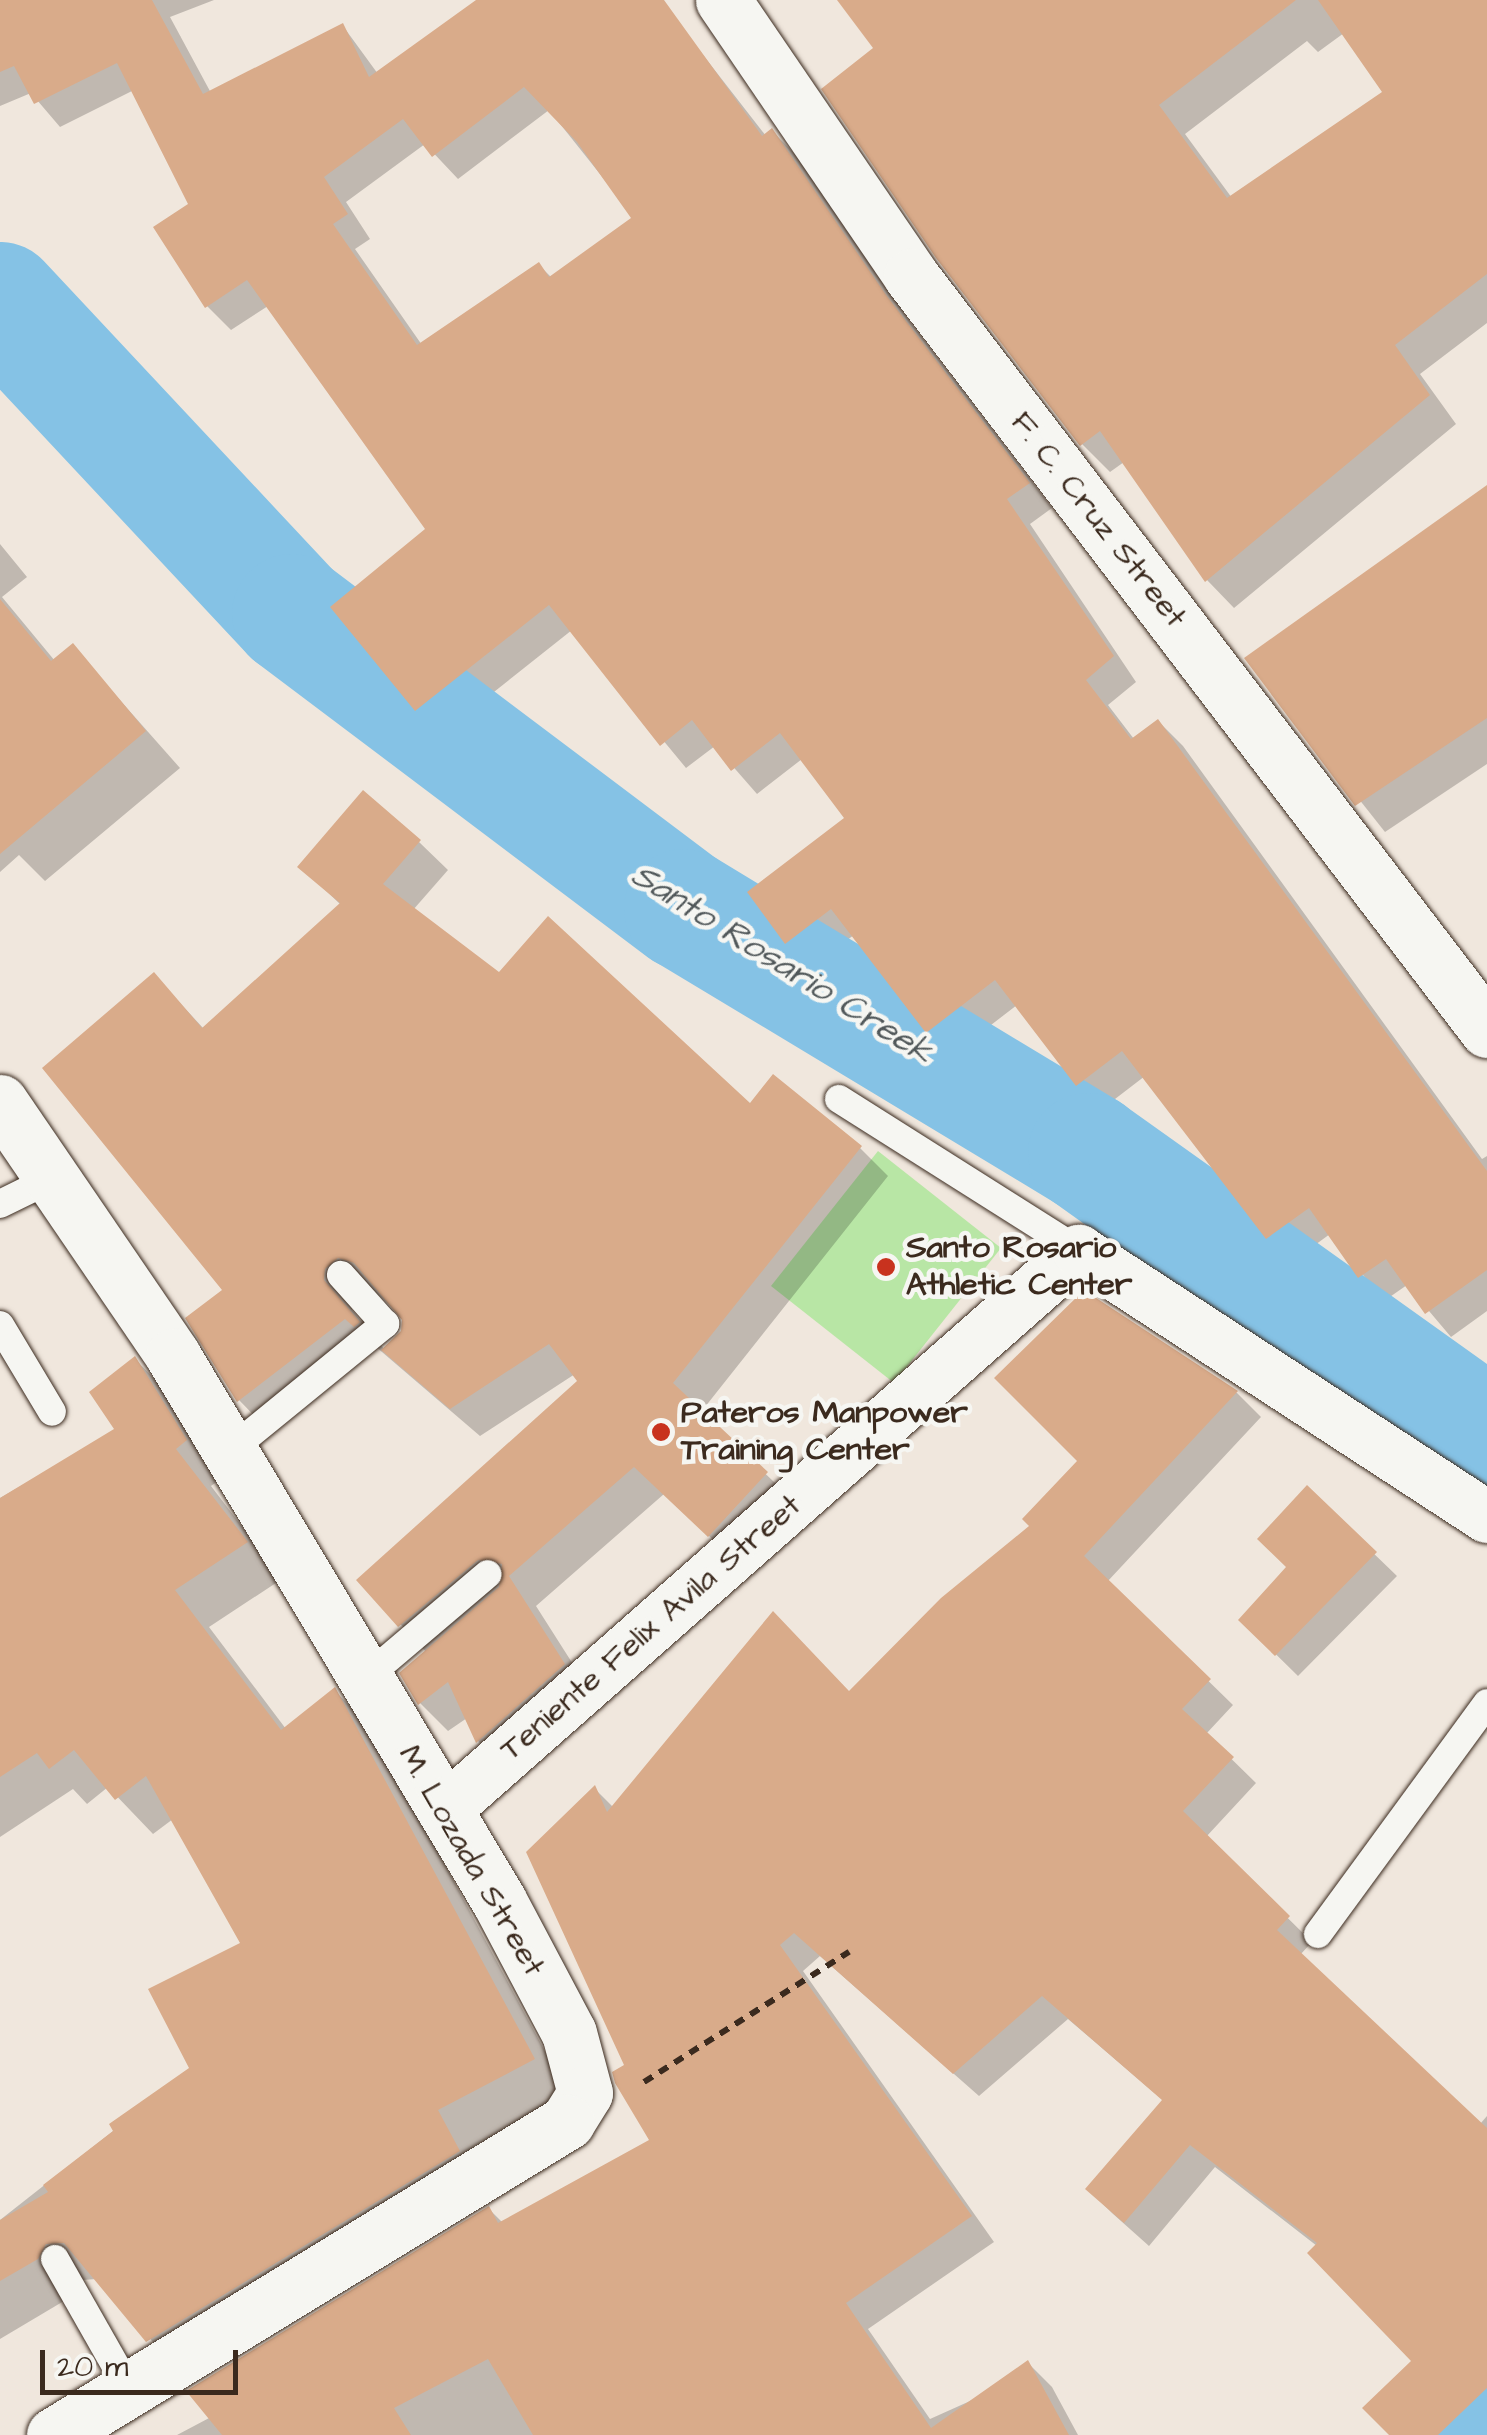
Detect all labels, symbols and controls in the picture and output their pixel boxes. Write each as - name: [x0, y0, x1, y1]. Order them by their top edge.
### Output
- street label: F. C. Cruz Street: [1002, 404, 1194, 636]
- water label: Santo Rosario Creek: [624, 854, 940, 1074]
- place label: Santo Rosario Athletic Center: [906, 1230, 1132, 1305]
- marker: Santo Rosario Athletic Center: [875, 1256, 897, 1278]
- place label: Pateros Manpower Training Center: [681, 1395, 968, 1470]
- marker: Pateros Manpower Training Center: [650, 1421, 672, 1443]
- street label: Teniente Felix Avila Street: [493, 1487, 809, 1769]
- street label: M. Lozada Street: [389, 1739, 553, 1983]
- scale bar: [45, 2330, 242, 2392]
- text: 20 m: [57, 2346, 128, 2388]

